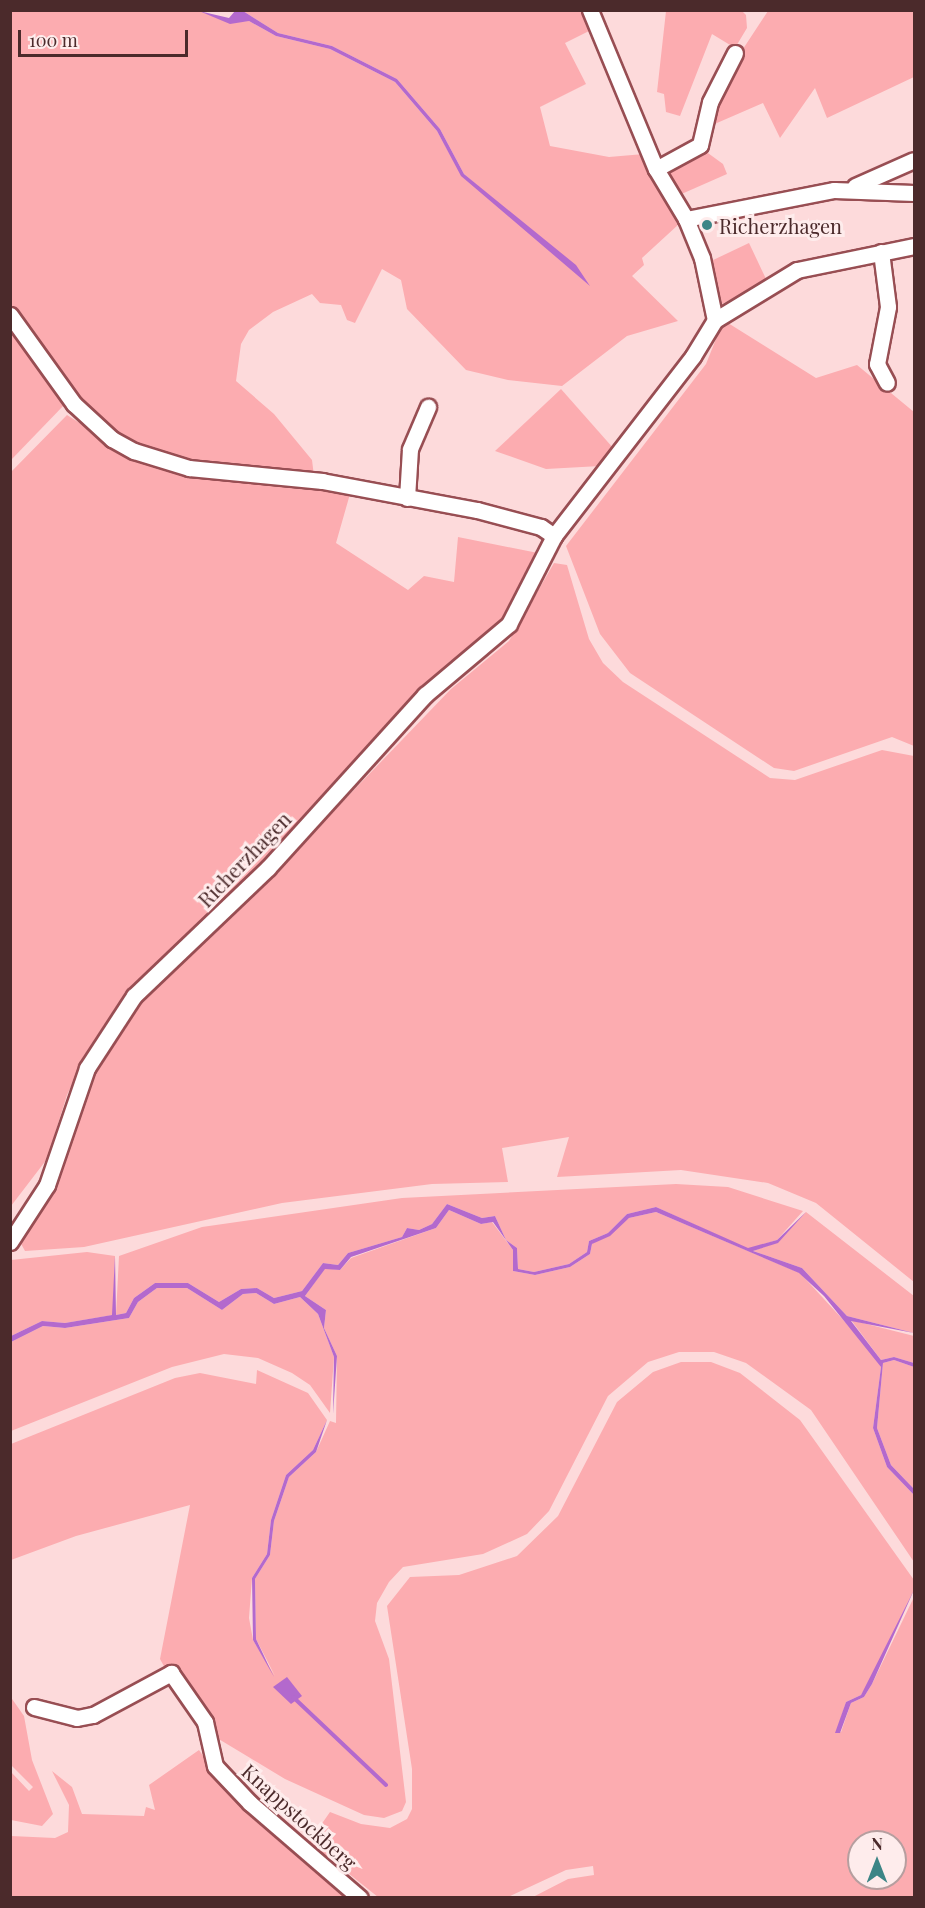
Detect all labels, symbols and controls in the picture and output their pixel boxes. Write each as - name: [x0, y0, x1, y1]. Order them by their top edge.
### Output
- scale bar: [21, 18, 190, 56]
- text: 100 m: [29, 28, 78, 52]
- place label: Richerzhagen: [719, 213, 842, 237]
- marker: Richerzhagen: [700, 218, 714, 232]
- street label: Richerzhagen: [193, 806, 295, 912]
- street label: Knappstockberg: [238, 1758, 362, 1874]
- north arrow: [847, 1830, 907, 1890]
- text: N: [871, 1833, 883, 1854]

